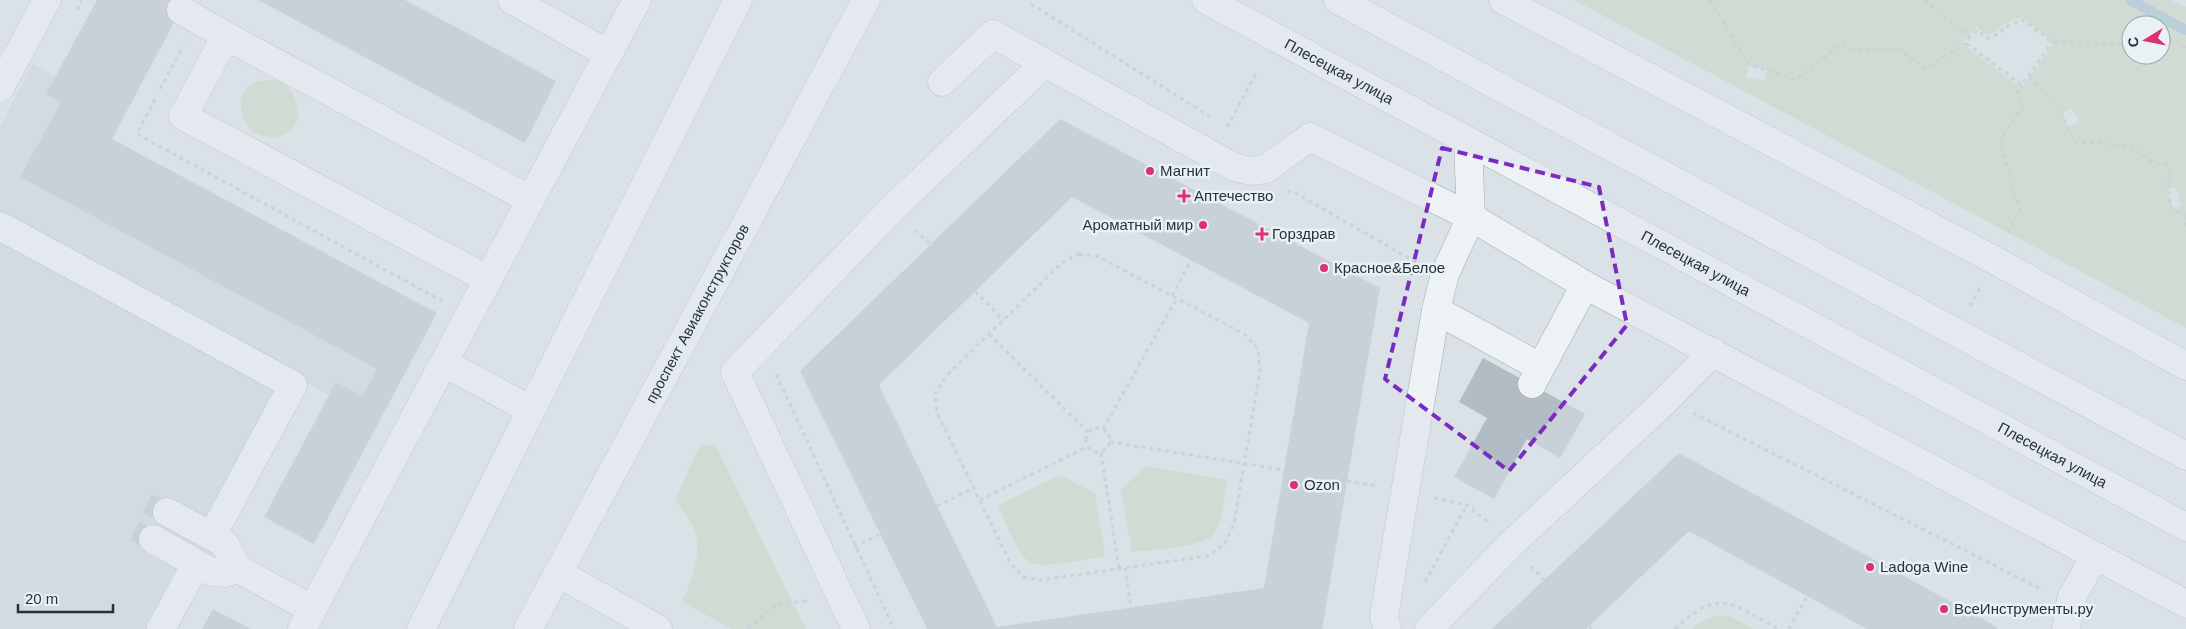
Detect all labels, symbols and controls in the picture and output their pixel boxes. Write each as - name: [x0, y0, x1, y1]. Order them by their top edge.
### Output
- north arrow: [2121, 15, 2171, 65]
- street label: Плесецкая улица: [1282, 35, 1397, 108]
- text: С: [2124, 36, 2142, 49]
- place label: Магнит: [1160, 162, 1210, 179]
- marker: Магнит: [1144, 165, 1156, 177]
- place label: Аптечество: [1194, 187, 1273, 204]
- marker: Аптечество: [1178, 190, 1190, 202]
- place label: Ароматный мир: [1082, 216, 1193, 233]
- marker: Ароматный мир: [1197, 219, 1209, 231]
- street label: проспект Авиаконструкторов: [642, 221, 752, 406]
- place label: Горздрав: [1272, 225, 1336, 242]
- street label: Плесецкая улица: [1639, 227, 1754, 299]
- marker: Горздрав: [1256, 228, 1268, 240]
- place label: Красное&Белое: [1334, 259, 1445, 276]
- marker: Красное&Белое: [1318, 262, 1330, 274]
- street label: Плесецкая улица: [1995, 419, 2111, 491]
- place label: Ozon: [1304, 476, 1340, 493]
- marker: Ozon: [1288, 479, 1300, 491]
- place label: Ladoga Wine: [1880, 558, 1968, 575]
- marker: Ladoga Wine: [1864, 561, 1876, 573]
- scale bar: [18, 582, 112, 614]
- text: 20 m: [25, 590, 58, 607]
- place label: ВсеИнструменты.ру: [1954, 600, 2094, 617]
- marker: ВсеИнструменты.ру: [1938, 603, 1950, 615]

